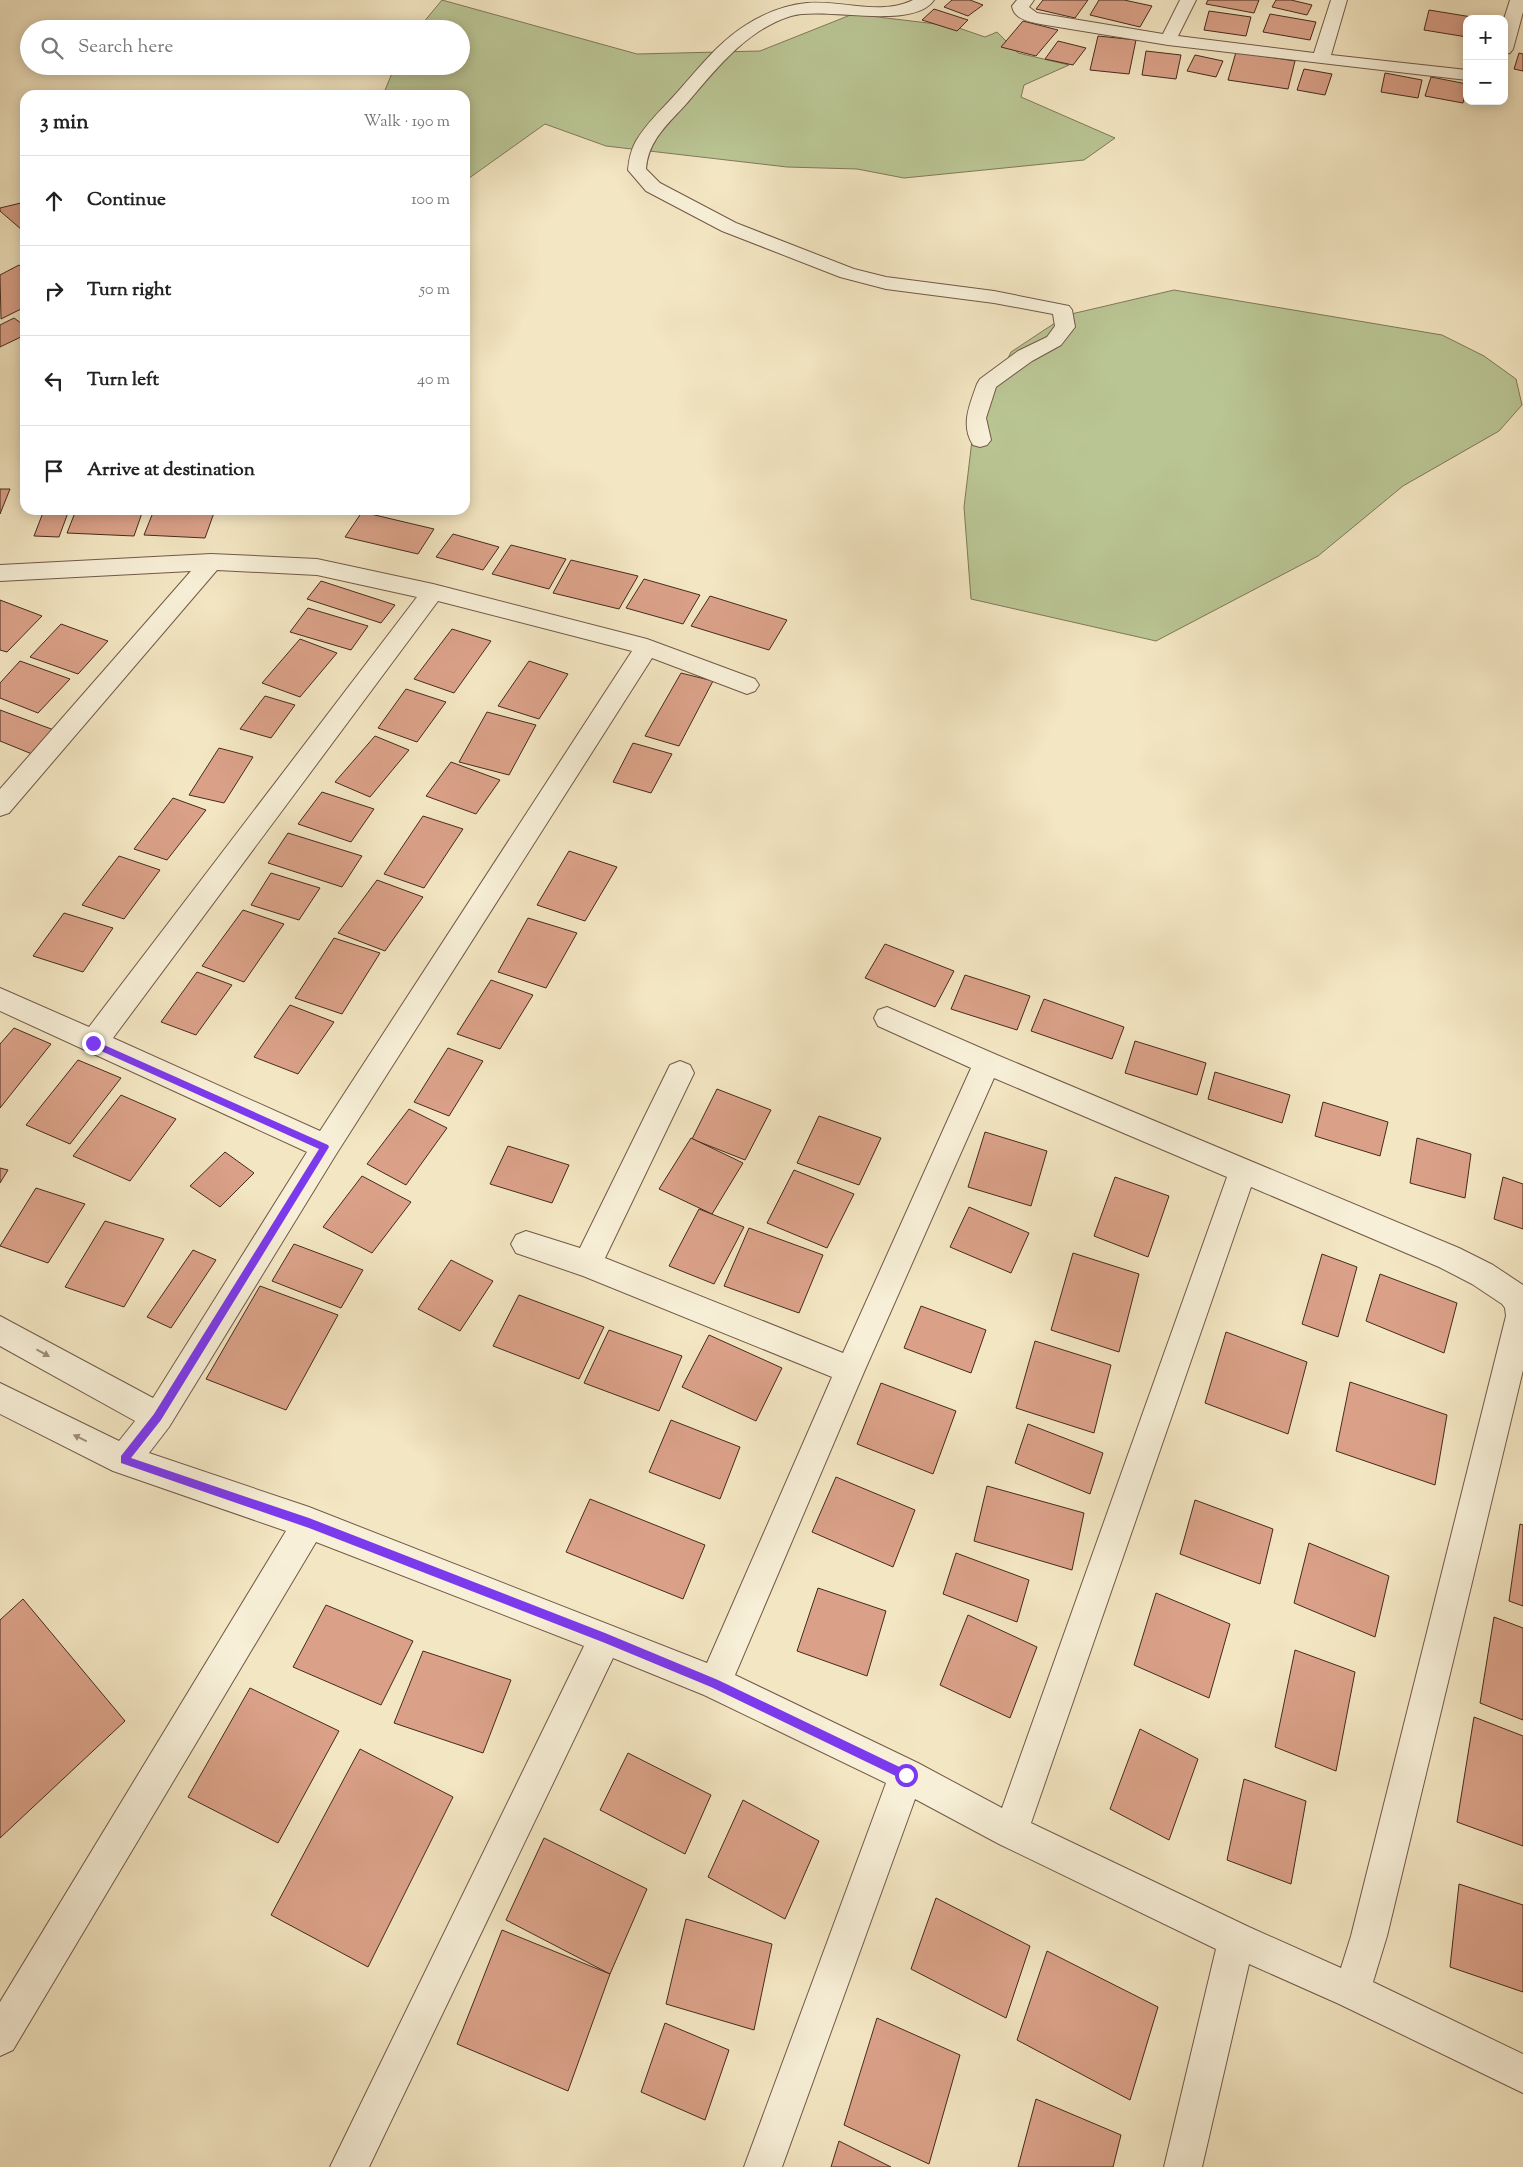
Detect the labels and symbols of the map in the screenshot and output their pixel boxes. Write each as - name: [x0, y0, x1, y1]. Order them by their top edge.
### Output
- route end: [82, 1032, 105, 1055]
- one-way arrow: [36, 1349, 49, 1358]
- one-way arrow: [73, 1434, 87, 1442]
- route start: [895, 1764, 918, 1787]

